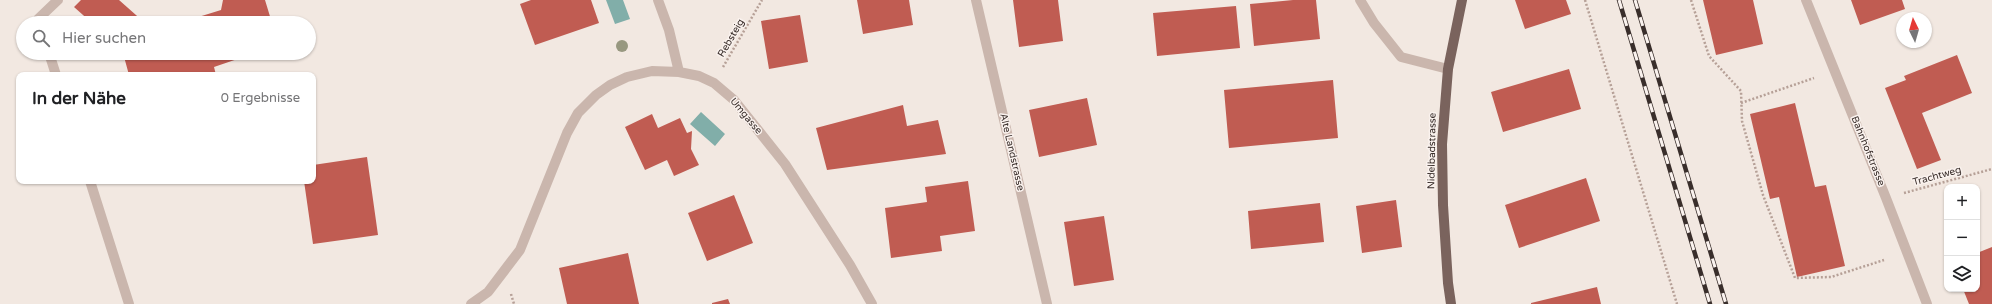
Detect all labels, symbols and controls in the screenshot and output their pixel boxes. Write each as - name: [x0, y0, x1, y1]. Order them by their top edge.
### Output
- north arrow: [1896, 12, 1932, 48]
- search box: [16, 16, 316, 60]
- street label: Rebsteig: [715, 17, 747, 59]
- icon: search: [30, 27, 52, 49]
- text: Hier suchen: [62, 29, 146, 47]
- text: In der Nähe: [32, 88, 126, 109]
- text: 0 Ergebnisse: [221, 90, 300, 106]
- street label: Umgasse: [727, 95, 765, 137]
- street label: Alte Landstrasse: [997, 112, 1027, 192]
- street label: Nidelbadstrasse: [1425, 112, 1439, 189]
- street label: Bahnhofstrasse: [1849, 114, 1888, 188]
- street label: Trachtweg: [1911, 164, 1963, 188]
- map controls: [1944, 184, 1980, 292]
- button: +: [1944, 184, 1980, 220]
- button: −: [1944, 220, 1980, 256]
- button: layers: [1944, 256, 1980, 292]

